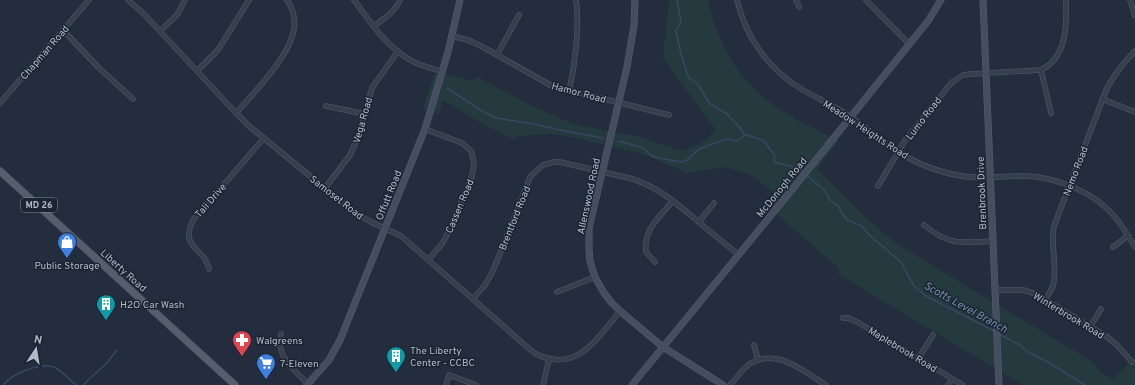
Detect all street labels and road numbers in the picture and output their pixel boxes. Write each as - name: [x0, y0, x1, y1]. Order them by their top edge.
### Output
- street label: Chapman Road: [18, 23, 72, 83]
- street label: Hamor Road: [550, 80, 607, 107]
- street label: Lumo Road: [903, 95, 945, 143]
- street label: Vega Road: [351, 96, 376, 145]
- street label: Meadow Heights Road: [820, 98, 910, 163]
- street label: Nemo Road: [1061, 145, 1092, 198]
- street label: McDonogh Road: [754, 155, 810, 221]
- street label: Brenbrook Drive: [975, 156, 990, 230]
- street label: Allenswood Road: [575, 157, 604, 236]
- street label: Offutt Road: [374, 169, 405, 222]
- street label: Samoset Road: [307, 173, 366, 223]
- street label: Cassen Road: [443, 178, 478, 236]
- street label: Tali Drive: [193, 181, 230, 221]
- street label: Brentford Road: [497, 184, 534, 253]
- road number: MD 26: [21, 198, 57, 212]
- street label: Liberty Road: [97, 247, 149, 295]
- street label: Winterbrook Road: [1030, 290, 1106, 343]
- street label: Maplebrook Road: [865, 325, 939, 376]

